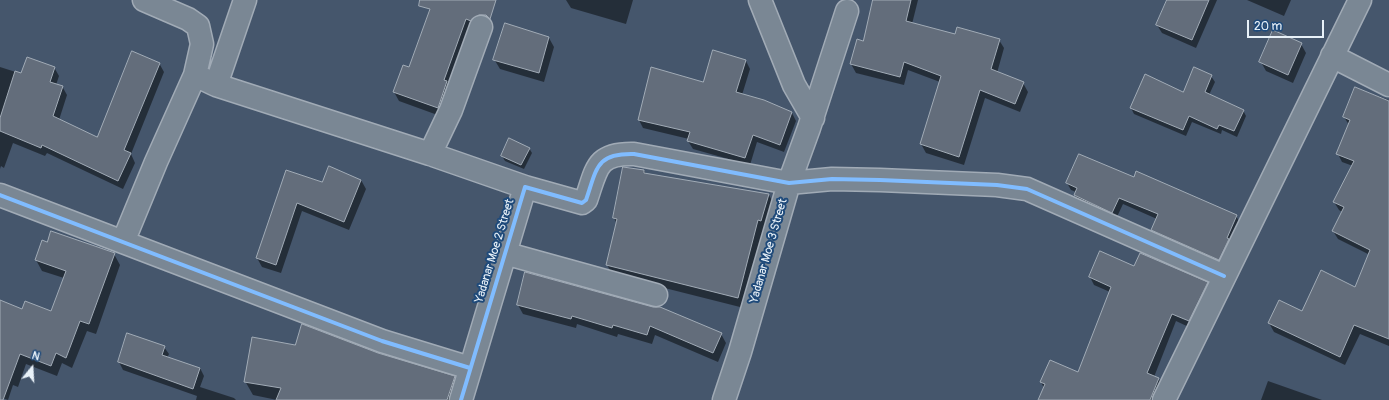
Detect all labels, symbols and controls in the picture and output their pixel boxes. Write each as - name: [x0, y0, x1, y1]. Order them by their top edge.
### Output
- scale bar: [1249, 12, 1326, 38]
- text: 20 m: [1254, 19, 1282, 34]
- street label: Yadanar Moe 2 Street: [472, 197, 518, 305]
- street label: Yadanar Moe 3 Street: [747, 197, 791, 305]
- north arrow: [12, 348, 52, 388]
- text: N: [30, 349, 41, 363]

